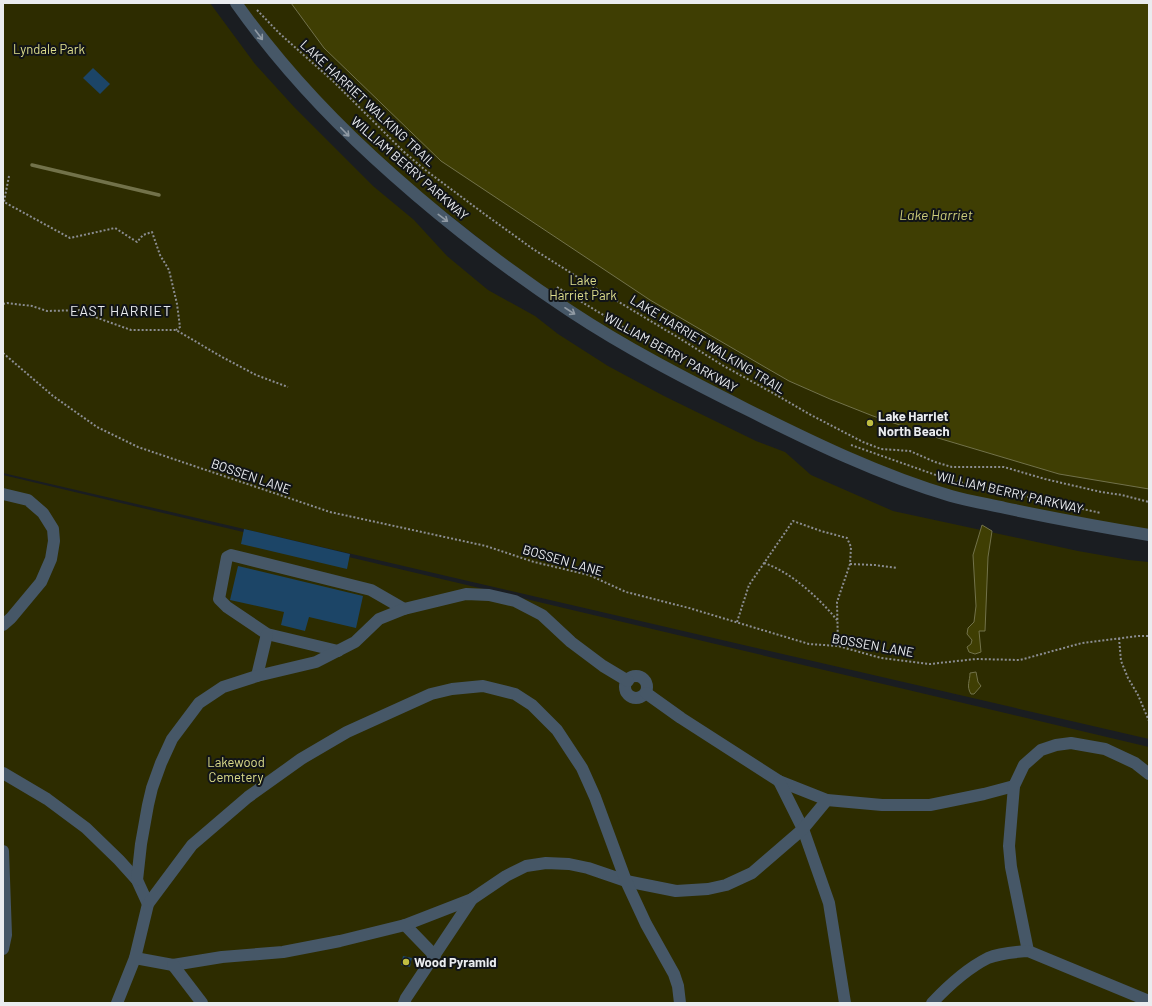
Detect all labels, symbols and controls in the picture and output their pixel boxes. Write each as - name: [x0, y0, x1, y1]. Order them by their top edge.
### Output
- one-way arrow: [254, 29, 263, 40]
- street label: LAKE HARRIET WALKING TRAIL: [297, 36, 439, 170]
- park label: Lyndale Park: [13, 41, 85, 57]
- street label: WILLIAM BERRY PARKWAY: [348, 113, 472, 223]
- one-way arrow: [340, 127, 350, 137]
- water label: Lake Harriet: [899, 206, 973, 223]
- one-way arrow: [437, 214, 448, 222]
- park label: Lake Harriet Park: [549, 272, 617, 303]
- street label: LAKE HARRIET WALKING TRAIL: [627, 291, 789, 397]
- district label: EAST HARRIET: [70, 302, 172, 319]
- one-way arrow: [564, 307, 575, 315]
- street label: WILLIAM BERRY PARKWAY: [601, 309, 741, 395]
- place label: Lake Harriet North Beach: [878, 408, 950, 439]
- marker: Lake Harriet North Beach: [865, 418, 875, 428]
- street label: BOSSEN LANE: [209, 455, 293, 497]
- street label: WILLIAM BERRY PARKWAY: [935, 467, 1085, 517]
- street label: BOSSEN LANE: [521, 541, 605, 579]
- street label: BOSSEN LANE: [831, 630, 915, 660]
- park label: Lakewood Cemetery: [207, 754, 265, 785]
- place label: Wood Pyramid: [414, 954, 497, 970]
- marker: Wood Pyramid: [401, 957, 411, 967]

